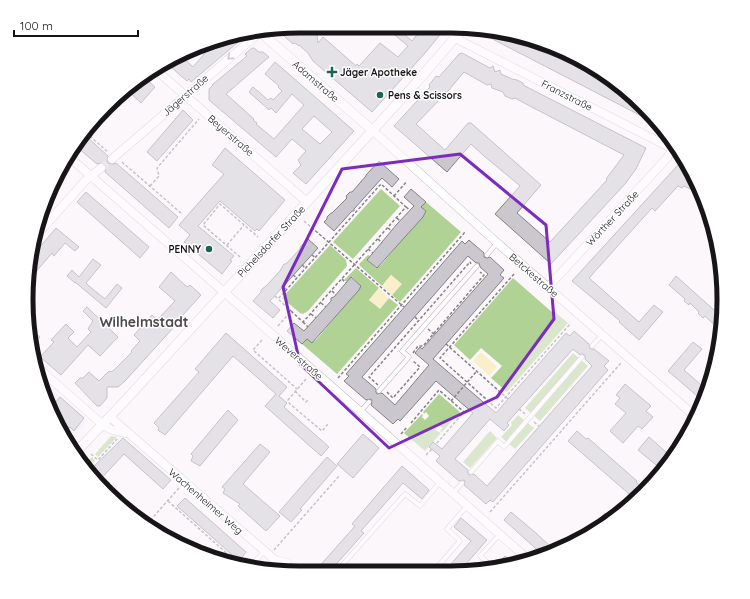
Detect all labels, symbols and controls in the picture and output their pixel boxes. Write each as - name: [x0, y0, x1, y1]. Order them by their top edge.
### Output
- scale bar: [14, 12, 138, 38]
- text: 100 m: [20, 18, 53, 33]
- one-way arrow: [227, 53, 235, 60]
- street label: Adamstraße: [290, 58, 342, 105]
- place label: Jäger Apotheke: [340, 66, 417, 79]
- marker: Jäger Apotheke: [327, 67, 337, 77]
- street label: Jägerstraße: [160, 72, 211, 119]
- street label: Franzstraße: [539, 77, 595, 114]
- place label: Pens & Scissors: [388, 89, 462, 102]
- marker: Pens & Scissors: [375, 90, 385, 100]
- street label: Beyerstraße: [205, 112, 257, 159]
- street label: Wörther Straße: [583, 188, 642, 249]
- street label: Pichelsdorfer Straße: [235, 202, 308, 280]
- place label: PENNY: [169, 243, 201, 256]
- marker: PENNY: [204, 244, 214, 254]
- street label: Betckestraße: [506, 250, 561, 301]
- district label: Wilhelmstadt: [99, 313, 189, 331]
- street label: Weverstraße: [272, 334, 326, 383]
- street label: Wachenheimer Weg: [166, 466, 245, 537]

